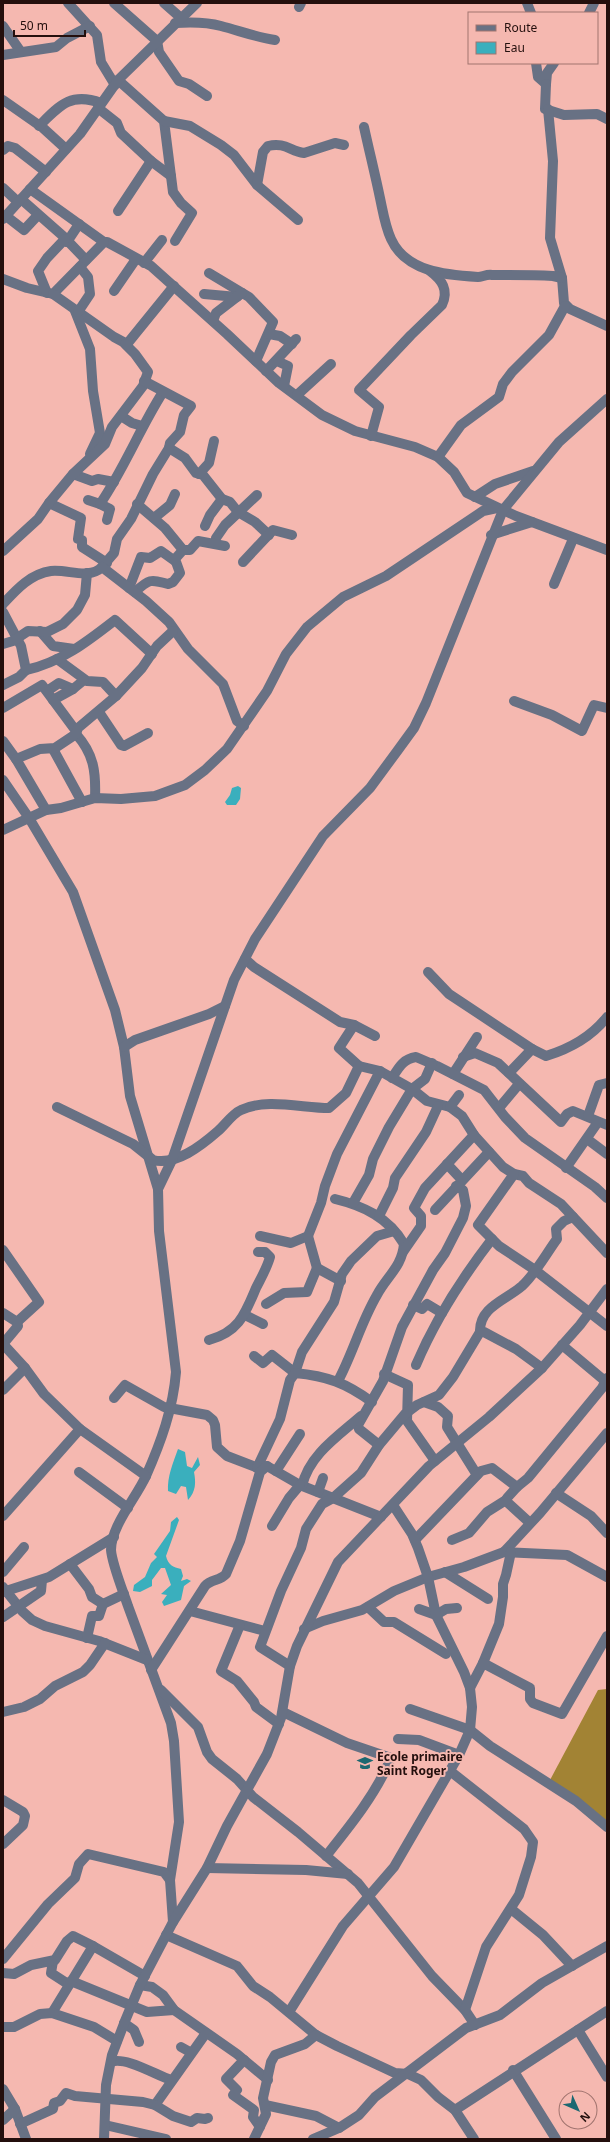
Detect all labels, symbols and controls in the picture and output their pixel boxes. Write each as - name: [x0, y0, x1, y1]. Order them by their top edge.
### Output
- scale bar: [14, 12, 85, 38]
- legend: [468, 12, 598, 64]
- text: 50 m: [20, 17, 48, 34]
- text: Route: [504, 19, 537, 36]
- text: Eau: [504, 39, 525, 56]
- place label: Ecole primaire Saint Roger: [377, 1748, 463, 1779]
- school or university icon: Ecole primaire Saint Roger: [356, 1754, 374, 1772]
- north arrow: [558, 2090, 598, 2130]
- text: N: [577, 2109, 594, 2126]

